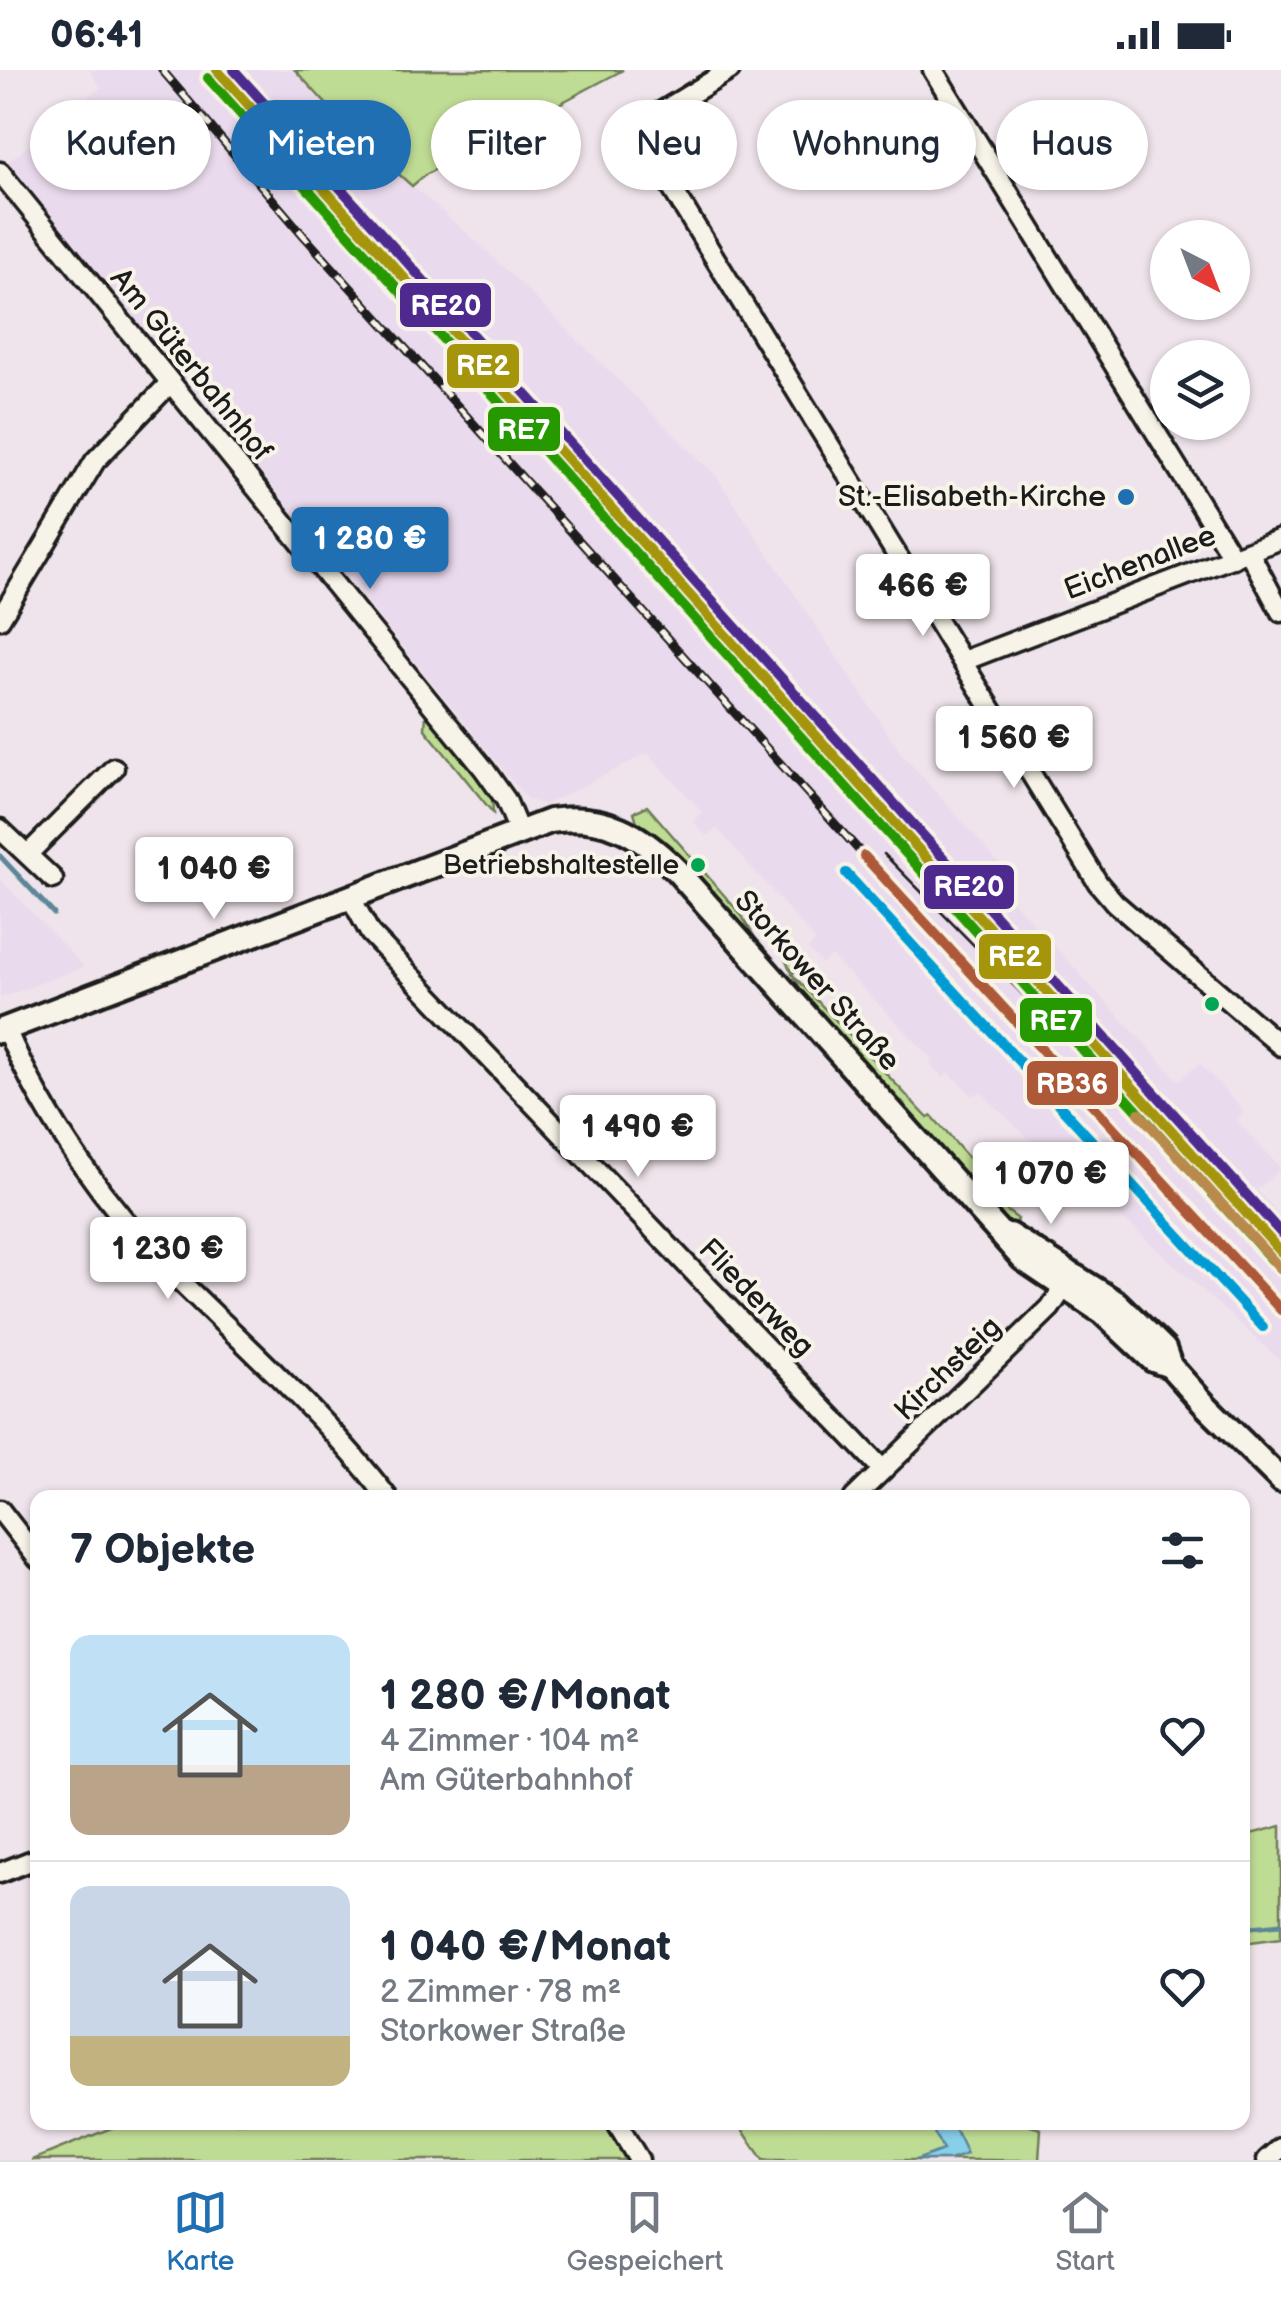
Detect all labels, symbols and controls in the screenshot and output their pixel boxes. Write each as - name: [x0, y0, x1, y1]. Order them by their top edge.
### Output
- text: 06:41: [50, 13, 143, 58]
- chip: Kaufen: [30, 100, 211, 190]
- chip: Mieten: [231, 100, 411, 190]
- chip: Filter: [431, 100, 581, 190]
- chip: Neu: [601, 100, 737, 190]
- chip: Wohnung: [757, 100, 976, 190]
- chip: Haus: [996, 100, 1148, 190]
- north arrow: [1150, 220, 1250, 320]
- map controls: [1150, 220, 1250, 440]
- street label: Am Güterbahnhof: [102, 261, 280, 469]
- line badge: RE20: [398, 281, 493, 329]
- text: RE20: [410, 290, 482, 323]
- button: layers: [1150, 340, 1250, 440]
- line badge: RE2: [445, 342, 521, 390]
- text: RE2: [456, 350, 510, 383]
- line badge: RE7: [486, 405, 562, 453]
- text: RE7: [498, 414, 550, 447]
- place label: St.-Elisabeth-Kirche: [838, 479, 1106, 515]
- marker: St.-Elisabeth-Kirche: [1115, 486, 1137, 508]
- pin: 1 280 €: [278, 507, 462, 592]
- street label: Eichenallee: [1059, 518, 1221, 608]
- text: 1 280 €: [313, 520, 427, 559]
- pin: 466 €: [853, 554, 993, 639]
- text: 466 €: [878, 567, 968, 606]
- pin: 1 560 €: [922, 706, 1106, 791]
- text: 1 560 €: [958, 719, 1070, 758]
- pin: 1 040 €: [122, 837, 306, 922]
- place label: Betriebshaltestelle: [443, 849, 679, 882]
- text: 1 040 €: [157, 850, 271, 889]
- marker: Betriebshaltestelle: [688, 855, 708, 875]
- line badge: RE20: [922, 863, 1016, 911]
- text: RE20: [933, 871, 1005, 904]
- street label: Storkower Straße: [726, 883, 908, 1079]
- line badge: RE2: [977, 932, 1053, 981]
- text: RE2: [988, 941, 1042, 974]
- unlabelled marker: [1202, 994, 1222, 1014]
- line badge: RE7: [1018, 996, 1094, 1044]
- text: RE7: [1030, 1005, 1082, 1038]
- line badge: RB36: [1025, 1059, 1120, 1107]
- text: RB36: [1036, 1068, 1108, 1101]
- pin: 1 490 €: [546, 1095, 730, 1180]
- text: 1 490 €: [582, 1108, 694, 1147]
- pin: 1 070 €: [959, 1142, 1143, 1227]
- text: 1 070 €: [995, 1155, 1107, 1194]
- pin: 1 230 €: [76, 1217, 260, 1302]
- text: 1 230 €: [112, 1230, 224, 1269]
- street label: Fliederweg: [691, 1231, 821, 1365]
- street label: Kirchsteig: [887, 1309, 1009, 1429]
- icon: filters: [1155, 1523, 1210, 1578]
- text: 7 Objekte: [70, 1525, 255, 1576]
- text: 1 280 €/Monat: [380, 1671, 670, 1722]
- icon: home: [150, 1675, 270, 1795]
- icon: heart: [1155, 1708, 1210, 1763]
- text: 4 Zimmer · 104 m²: [380, 1722, 639, 1761]
- text: Am Güterbahnhof: [380, 1761, 634, 1800]
- text: 1 040 €/Monat: [380, 1922, 671, 1973]
- icon: home: [150, 1926, 270, 2046]
- icon: heart: [1155, 1959, 1210, 2014]
- text: 2 Zimmer · 78 m²: [380, 1973, 621, 2012]
- text: Storkower Straße: [380, 2012, 626, 2051]
- tab: Karte: [166, 2185, 234, 2278]
- tab: Gespeichert: [566, 2185, 723, 2278]
- tab: Start: [1055, 2185, 1115, 2278]

